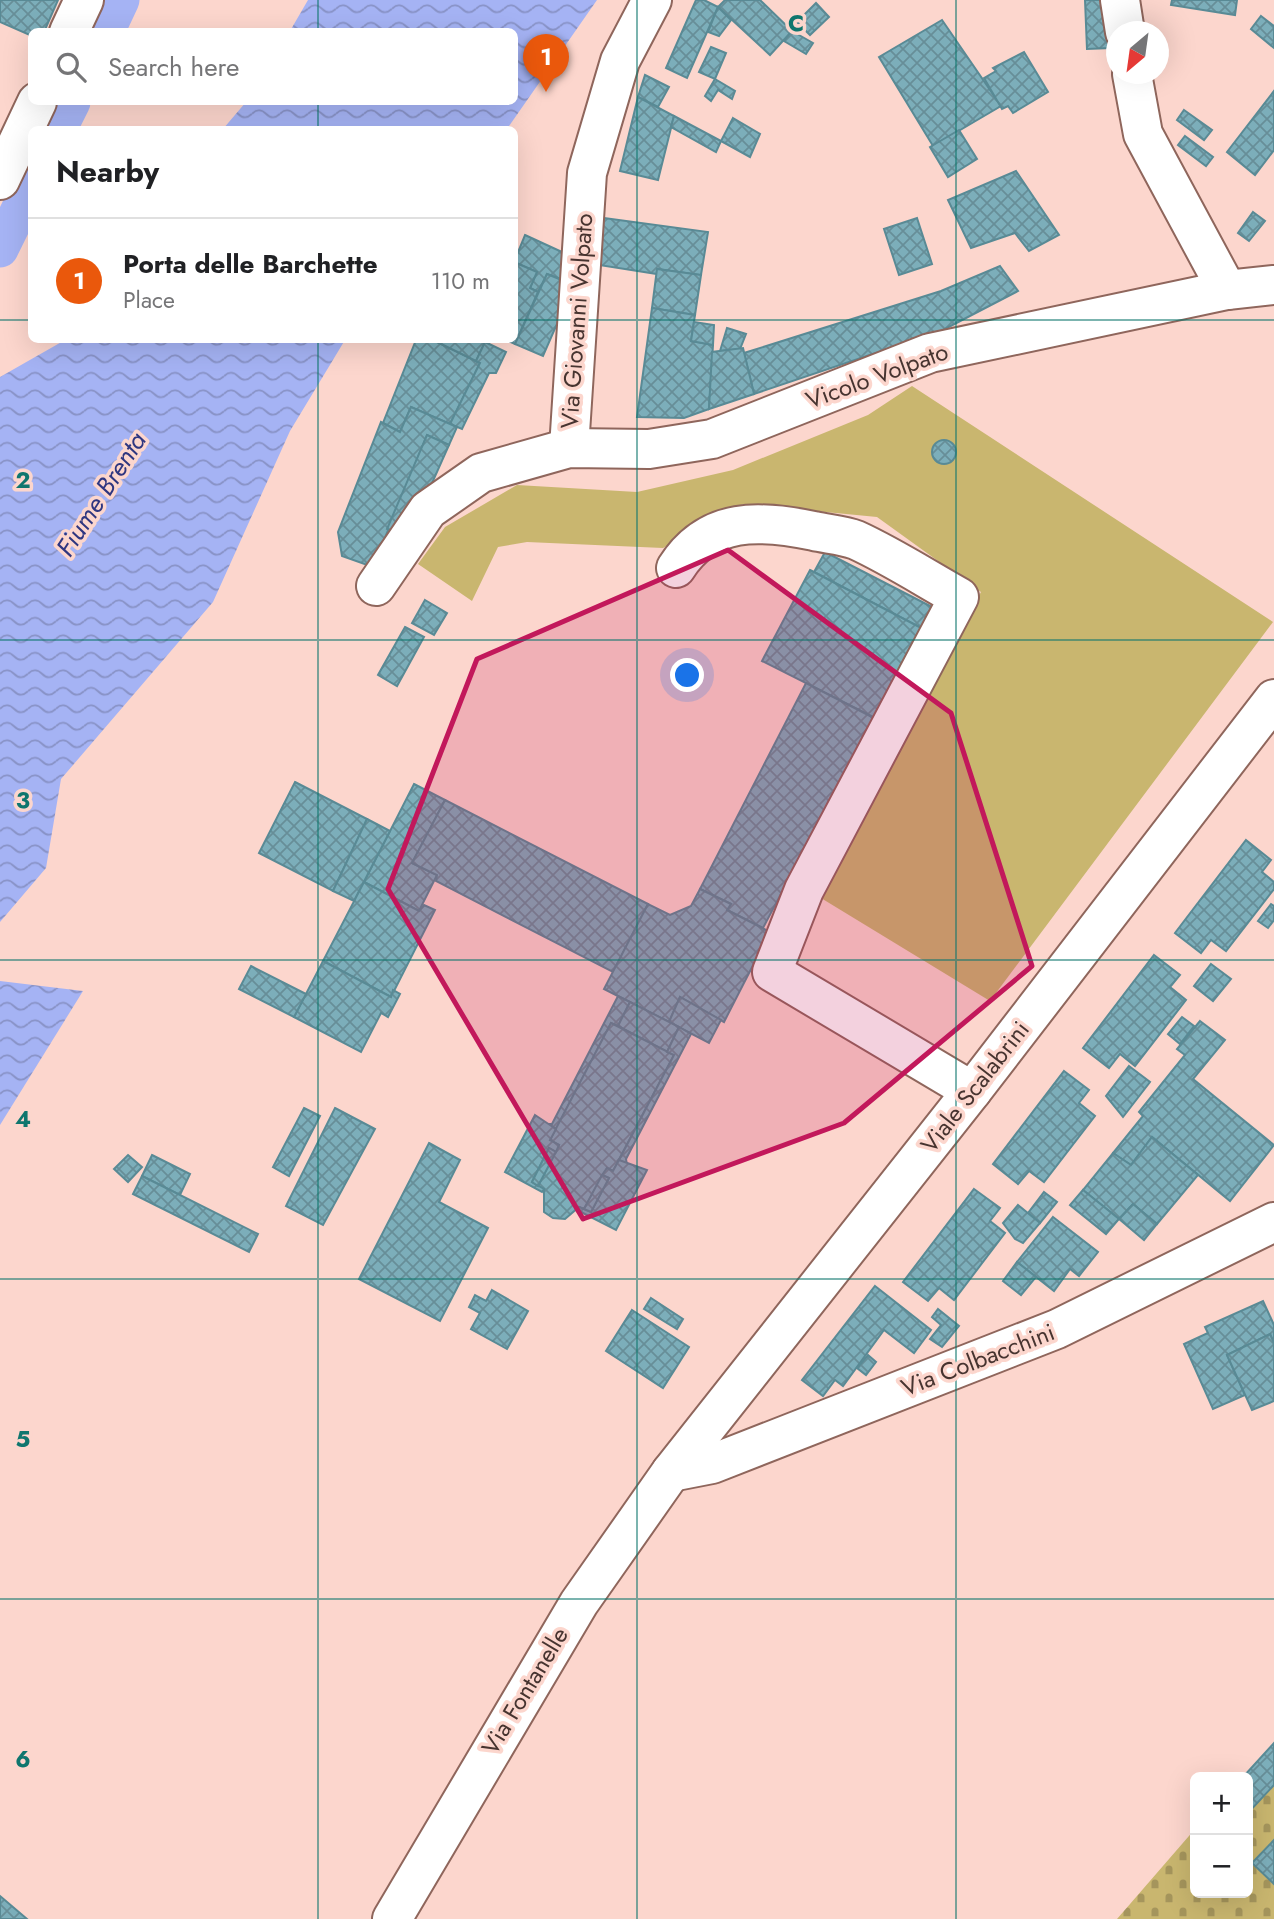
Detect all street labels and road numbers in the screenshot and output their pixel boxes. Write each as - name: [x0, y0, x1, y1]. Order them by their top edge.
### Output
- street label: Via Giovanni Volpato: [552, 212, 601, 430]
- street label: Vicolo Volpato: [801, 334, 953, 417]
- street label: Viale Scalabrini: [912, 1013, 1037, 1160]
- street label: Via Colbacchini: [896, 1314, 1060, 1405]
- street label: Via Fontanelle: [473, 1620, 577, 1761]

